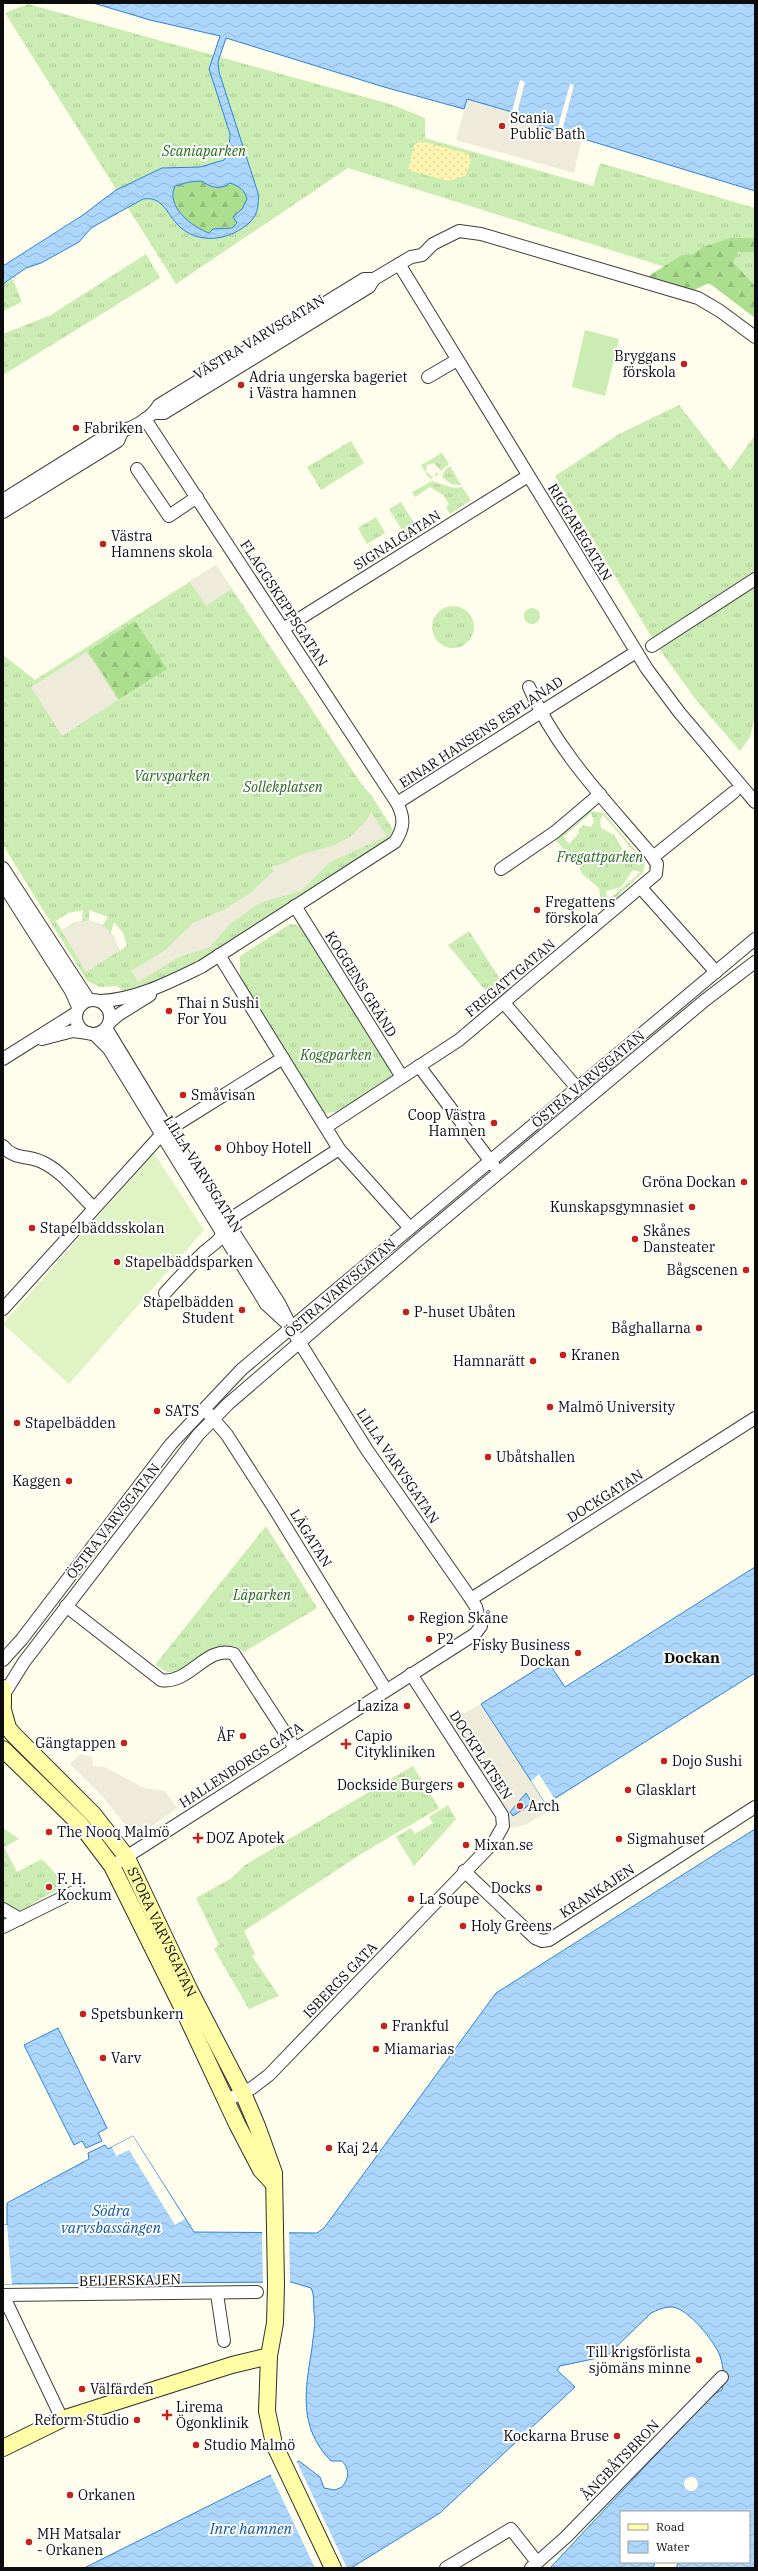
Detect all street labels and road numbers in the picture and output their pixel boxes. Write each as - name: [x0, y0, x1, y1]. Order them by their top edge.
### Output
- street label: VÄSTRA VARVSGATAN: [190, 291, 328, 383]
- street label: RIGGAREGATAN: [544, 480, 616, 584]
- street label: SIGNALGATAN: [350, 506, 444, 574]
- street label: FLAGGSKEPPSGATAN: [236, 536, 332, 670]
- street label: EINAR HANSENS ESPLANAD: [396, 672, 567, 792]
- street label: KOGGENS GRÄND: [321, 928, 401, 1040]
- street label: FREGATTGATAN: [461, 935, 559, 1021]
- street label: ÖSTRA VARVSGATAN: [528, 1026, 648, 1131]
- street label: LILLA VARVSGATAN: [160, 1112, 246, 1236]
- street label: ÖSTRA VARVSGATAN: [281, 1235, 400, 1341]
- street label: LILLA VARVSGATAN: [353, 1405, 443, 1527]
- street label: ÖSTRA VARVSGATAN: [62, 1459, 164, 1582]
- street label: DOCKGATAN: [564, 1465, 647, 1527]
- street label: LÄGATAN: [286, 1506, 336, 1571]
- street label: DOCKPLATSEN: [446, 1707, 516, 1803]
- street label: HALLENBORGS GATA: [176, 1718, 307, 1812]
- street label: KRANKAJEN: [556, 1860, 638, 1922]
- street label: STORA VARVSGATAN: [123, 1864, 201, 2000]
- street label: ISBERGS GATA: [299, 1938, 381, 2022]
- street label: BEIJERSKAJEN: [79, 2270, 181, 2290]
- street label: ÅNGBÅTSBRON: [576, 2415, 663, 2504]

